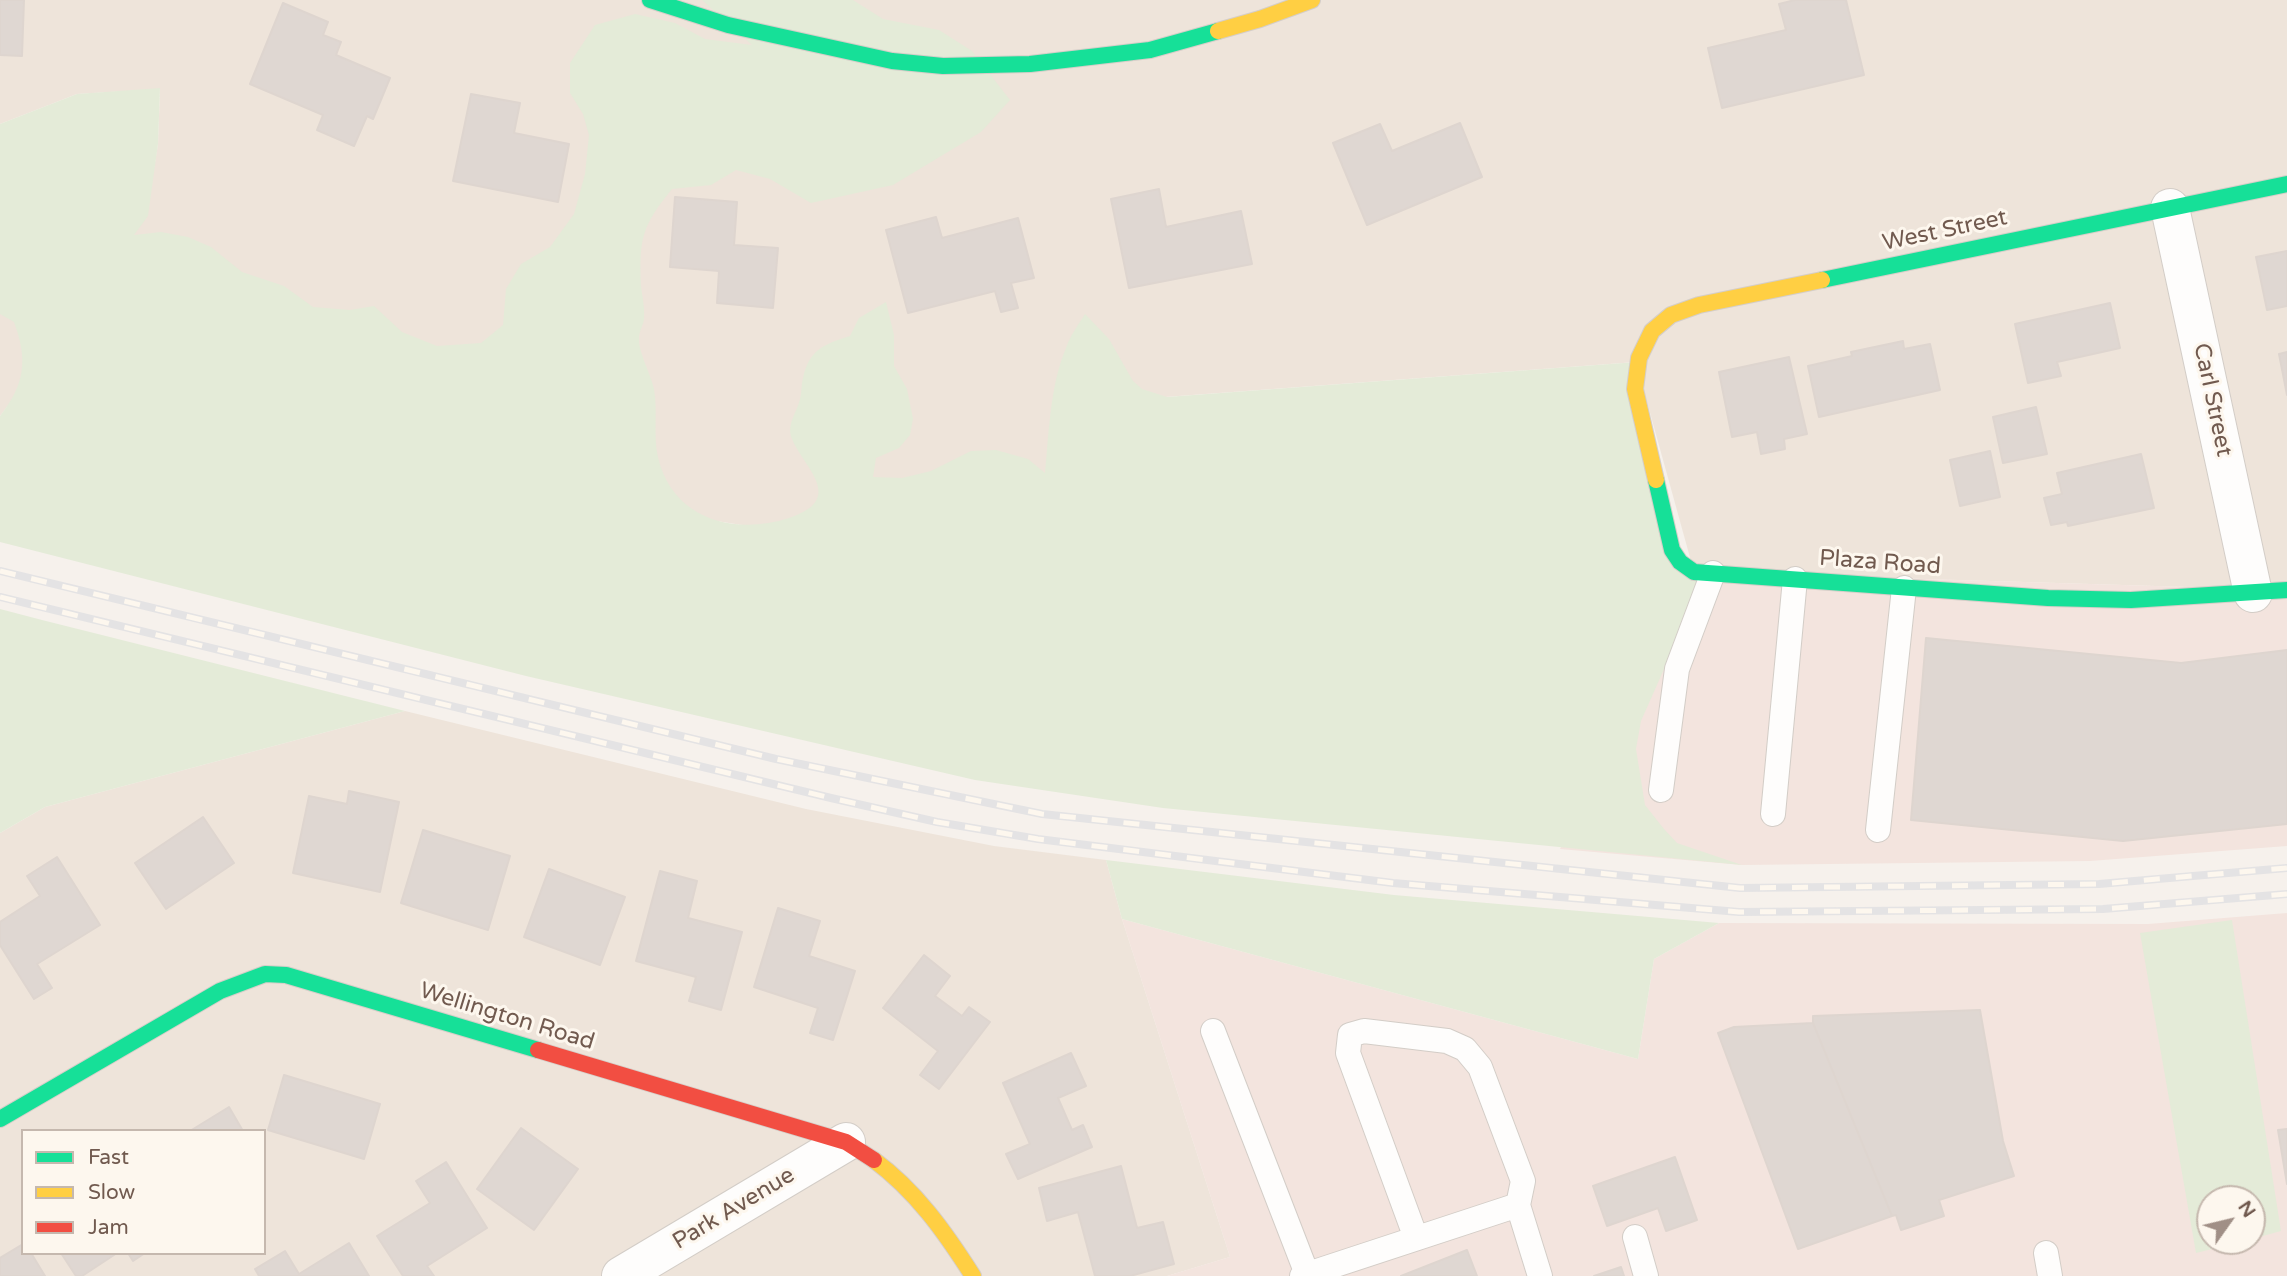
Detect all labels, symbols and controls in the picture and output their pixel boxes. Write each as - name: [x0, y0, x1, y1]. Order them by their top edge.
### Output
- street label: West Street: [1880, 204, 2010, 258]
- street label: Carl Street: [2187, 341, 2237, 459]
- street label: Plaza Road: [1818, 545, 1942, 581]
- street label: Wellington Road: [416, 977, 598, 1057]
- legend: [21, 1129, 266, 1255]
- text: Fast: [88, 1145, 129, 1170]
- street label: Park Avenue: [668, 1162, 800, 1256]
- text: Slow: [88, 1180, 135, 1205]
- north arrow: [2196, 1185, 2266, 1255]
- text: N: [2233, 1197, 2260, 1222]
- text: Jam: [88, 1215, 129, 1240]

